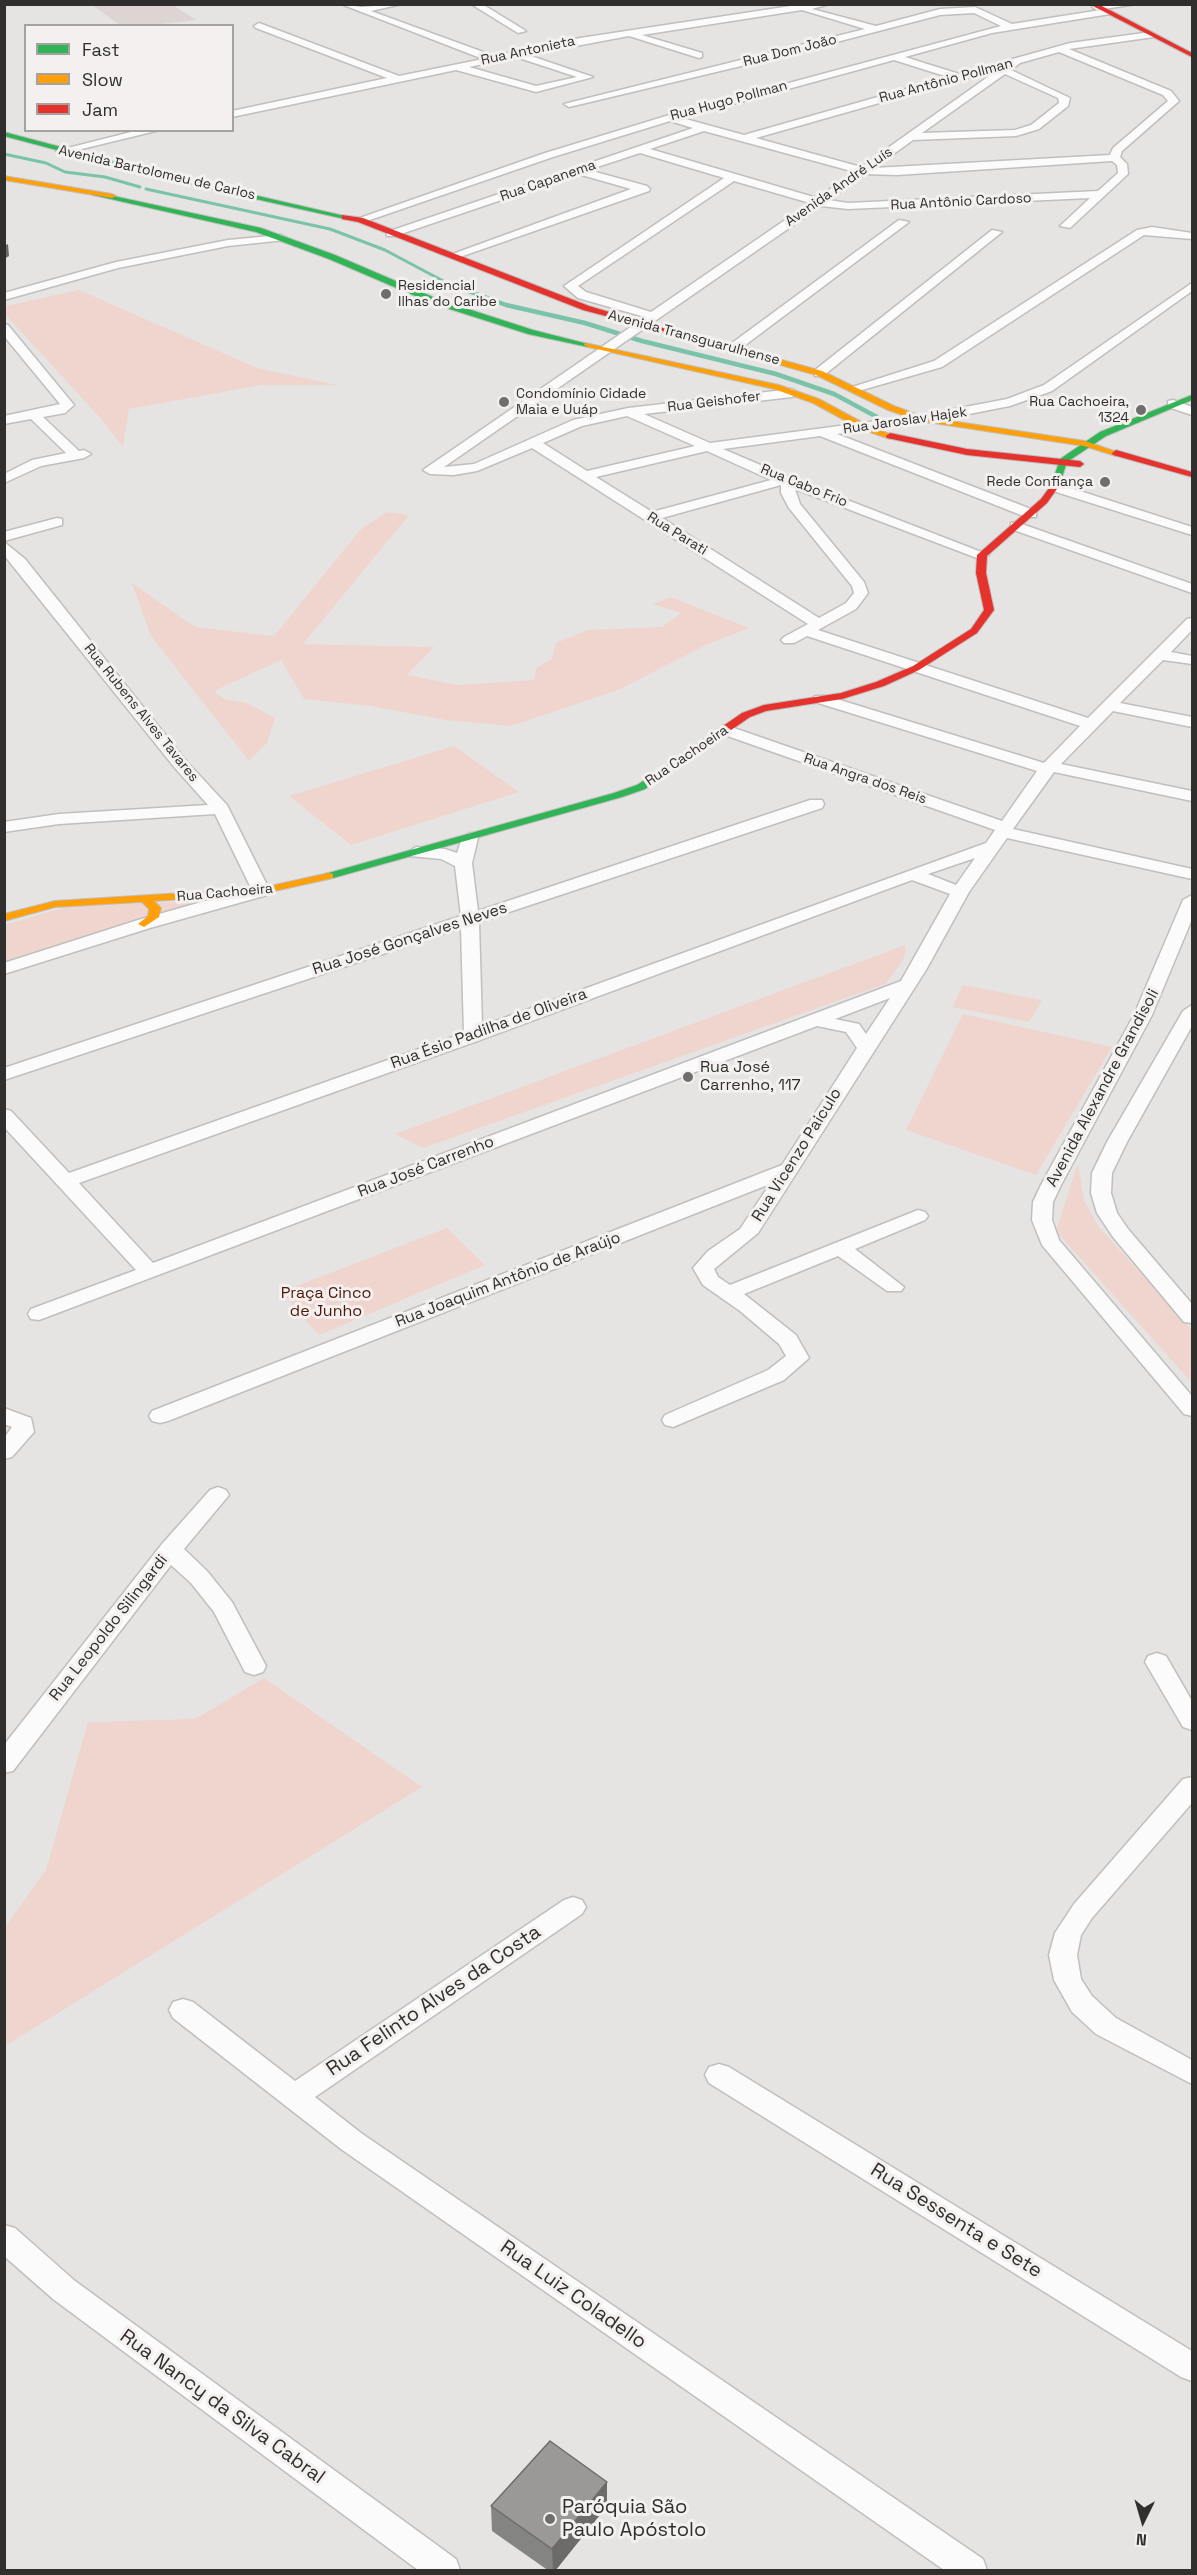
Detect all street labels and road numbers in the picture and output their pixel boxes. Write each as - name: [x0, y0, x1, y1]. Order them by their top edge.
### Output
- street label: Rua Dom João: [742, 31, 838, 71]
- street label: Rua Antonieta: [480, 33, 576, 69]
- street label: Rua Antônio Pollman: [877, 55, 1015, 107]
- street label: Rua Hugo Pollman: [669, 77, 789, 125]
- street label: Avenida Bartolomeu de Carlos: [57, 142, 257, 204]
- street label: Avenida André Luís: [782, 144, 896, 230]
- street label: Rua Capanema: [498, 157, 598, 205]
- street label: Rua Antônio Cardoso: [890, 190, 1032, 214]
- street label: Avenida Transguarulhense: [606, 307, 782, 369]
- street label: Rua Geishofer: [666, 388, 762, 416]
- street label: Rua Jaroslav Hajek: [842, 404, 968, 438]
- street label: Rua Cabo Frio: [758, 461, 850, 511]
- street label: Rua Parati: [644, 509, 710, 559]
- street label: Rua Rubens Alves Tavares: [80, 641, 202, 785]
- street label: Rua Cachoeira: [642, 722, 732, 790]
- street label: Rua Angra dos Reis: [801, 750, 929, 808]
- street label: Rua Cachoeira: [176, 880, 274, 906]
- street label: Rua José Gonçalves Neves: [310, 898, 510, 980]
- street label: Rua Ésio Padilha de Oliveira: [388, 985, 590, 1073]
- street label: Avenida Alexandre Grandisoli: [1043, 986, 1163, 1190]
- street label: Rua Vicenzo Paiculo: [748, 1085, 846, 1225]
- street label: Rua José Carrenho: [355, 1132, 497, 1202]
- street label: Rua Joaquim Antônio de Araújo: [393, 1228, 623, 1332]
- street label: Rua Leopoldo Silingardi: [46, 1551, 172, 1705]
- street label: Rua Felinto Alves da Costa: [322, 1920, 546, 2082]
- street label: Rua Sessenta e Sete: [866, 2158, 1046, 2284]
- street label: Rua Luiz Coladello: [495, 2235, 651, 2355]
- street label: Rua Nancy da Silva Cabral: [115, 2325, 329, 2489]

